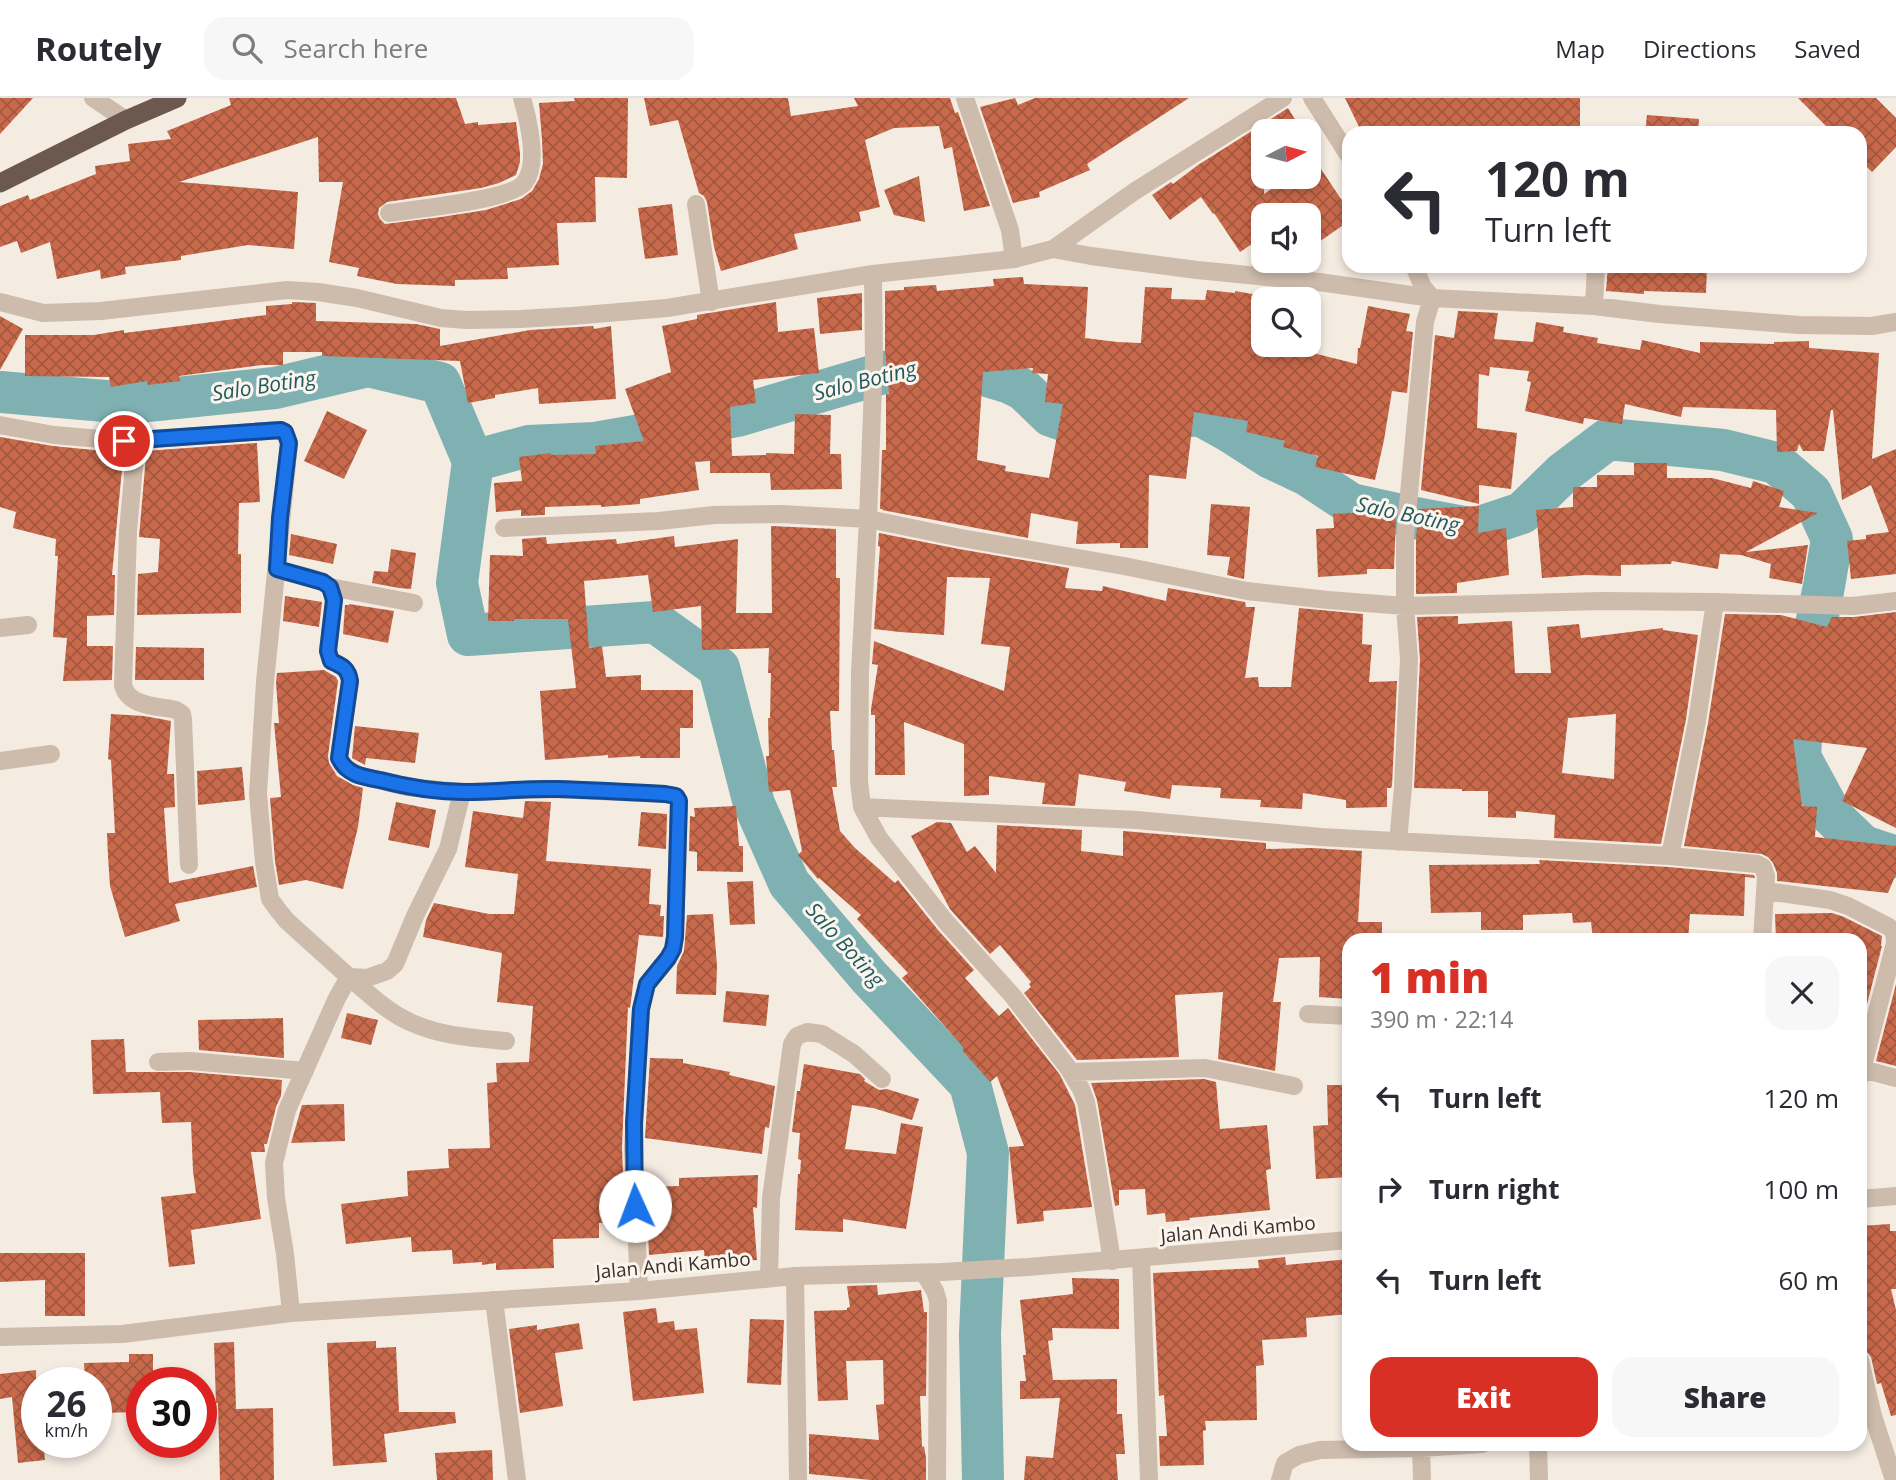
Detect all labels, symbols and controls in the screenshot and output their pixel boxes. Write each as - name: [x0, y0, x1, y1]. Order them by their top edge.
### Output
- search box: [204, 17, 694, 80]
- text: Routely: [35, 26, 162, 71]
- icon: search: [228, 29, 266, 67]
- text: Search here: [284, 30, 428, 66]
- text: Map: [1555, 32, 1605, 65]
- text: Directions: [1643, 32, 1756, 65]
- text: Saved: [1794, 32, 1861, 65]
- north arrow: [1251, 119, 1321, 189]
- map controls: [1251, 119, 1321, 357]
- text: 120 m: [1485, 145, 1630, 211]
- icon: left: [1370, 154, 1461, 245]
- button: sound: [1251, 203, 1321, 273]
- text: Turn left: [1485, 208, 1611, 251]
- button: search: [1251, 287, 1321, 357]
- water label: Salo Boting: [811, 354, 920, 406]
- water label: Salo Boting: [210, 363, 319, 407]
- pin: [94, 411, 154, 471]
- icon: arrive: [105, 422, 143, 460]
- water label: Salo Boting: [1354, 489, 1463, 539]
- water label: Salo Boting: [800, 896, 892, 993]
- text: 1 min: [1370, 948, 1489, 1005]
- button: close: [1765, 956, 1839, 1030]
- text: 390 m · 22:14: [1370, 1003, 1513, 1035]
- icon: left: [1370, 1079, 1408, 1117]
- text: Turn left: [1429, 1080, 1541, 1116]
- text: 120 m: [1764, 1080, 1839, 1116]
- position arrow: [598, 1169, 672, 1243]
- icon: right: [1370, 1170, 1408, 1208]
- text: Turn right: [1429, 1171, 1560, 1207]
- text: 100 m: [1764, 1171, 1839, 1207]
- street label: Jalan Andi Kambo: [1157, 1209, 1317, 1249]
- street label: Jalan Andi Kambo: [592, 1245, 752, 1285]
- icon: left: [1370, 1261, 1408, 1299]
- text: Turn left: [1429, 1262, 1541, 1298]
- text: 60 m: [1778, 1262, 1839, 1298]
- button: Exit: [1370, 1357, 1598, 1437]
- button: Share: [1612, 1357, 1839, 1437]
- speed limit sign: 30: [126, 1367, 217, 1458]
- text: 26: [46, 1380, 87, 1427]
- text: km/h: [45, 1418, 88, 1442]

